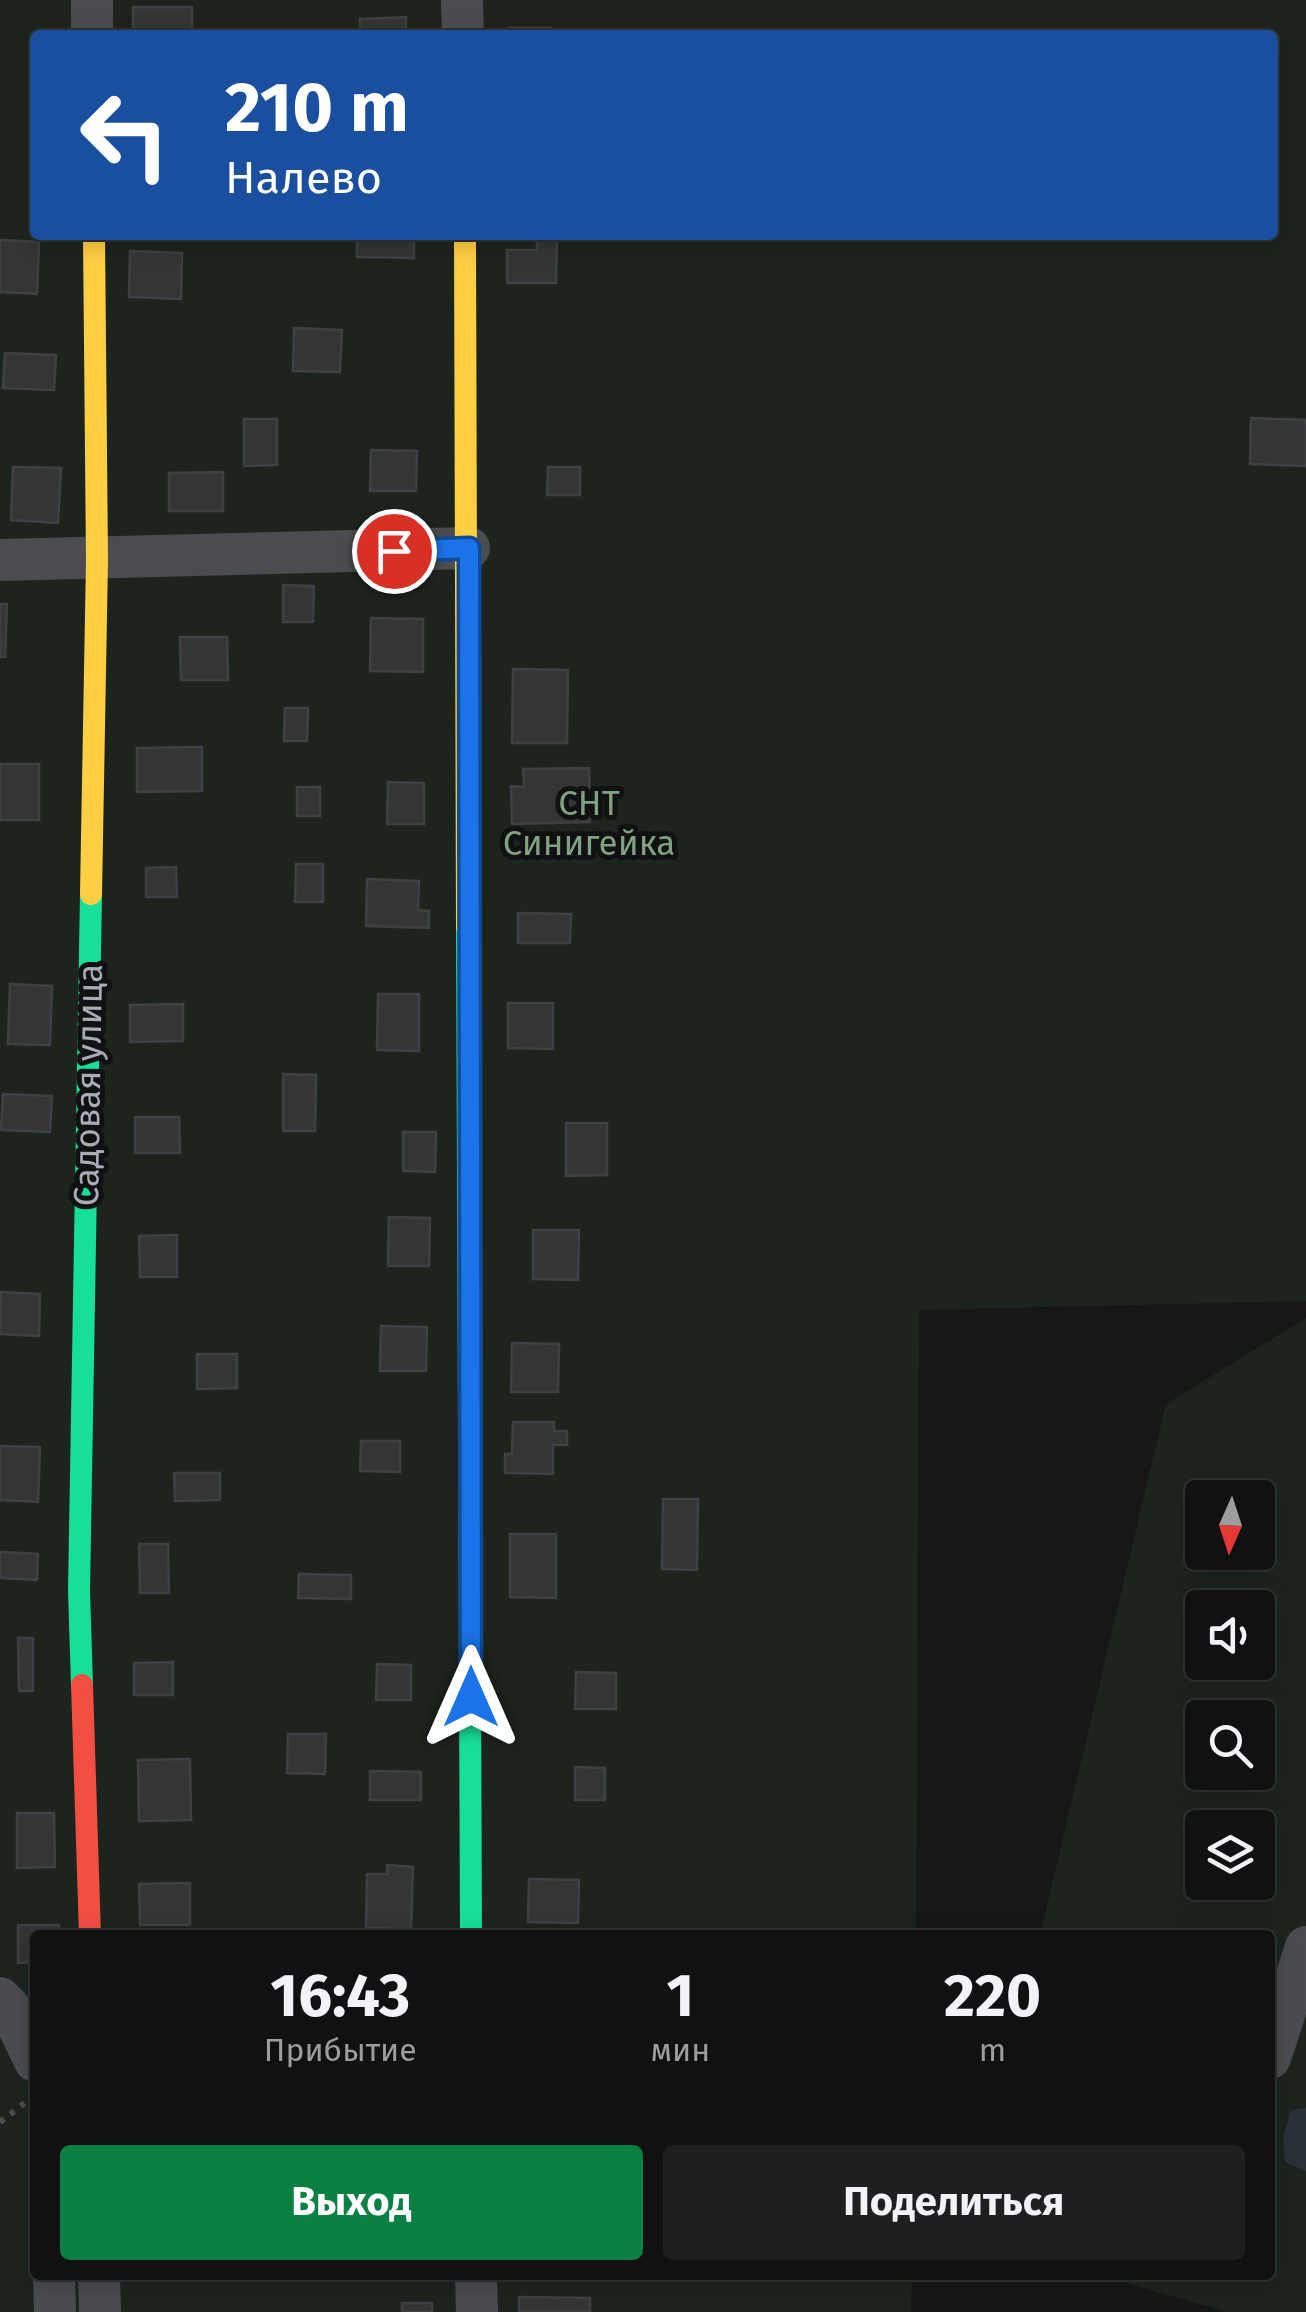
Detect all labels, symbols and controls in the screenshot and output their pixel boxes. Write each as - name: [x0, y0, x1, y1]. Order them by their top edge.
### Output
- text: 210 m: [225, 66, 409, 150]
- icon: left: [60, 70, 190, 200]
- text: Налево: [225, 151, 382, 205]
- pin: [352, 509, 437, 594]
- icon: arrive: [367, 524, 422, 579]
- park label: СНТ Синигейка: [503, 782, 675, 864]
- street label: Садовая улица: [65, 963, 111, 1207]
- north arrow: [1185, 1480, 1275, 1570]
- map controls: [1185, 1480, 1275, 1900]
- button: sound: [1185, 1590, 1275, 1680]
- position arrow: [419, 1645, 523, 1749]
- button: search: [1185, 1700, 1275, 1790]
- button: layers: [1185, 1810, 1275, 1900]
- text: 16:43: [270, 1960, 410, 2032]
- text: 1: [666, 1960, 694, 2032]
- text: 220: [944, 1960, 1041, 2032]
- text: Прибытие: [264, 2031, 417, 2069]
- text: мин: [651, 2031, 710, 2069]
- text: m: [979, 2031, 1006, 2069]
- button: Выход: [60, 2145, 643, 2260]
- button: Поделиться: [663, 2145, 1245, 2260]

